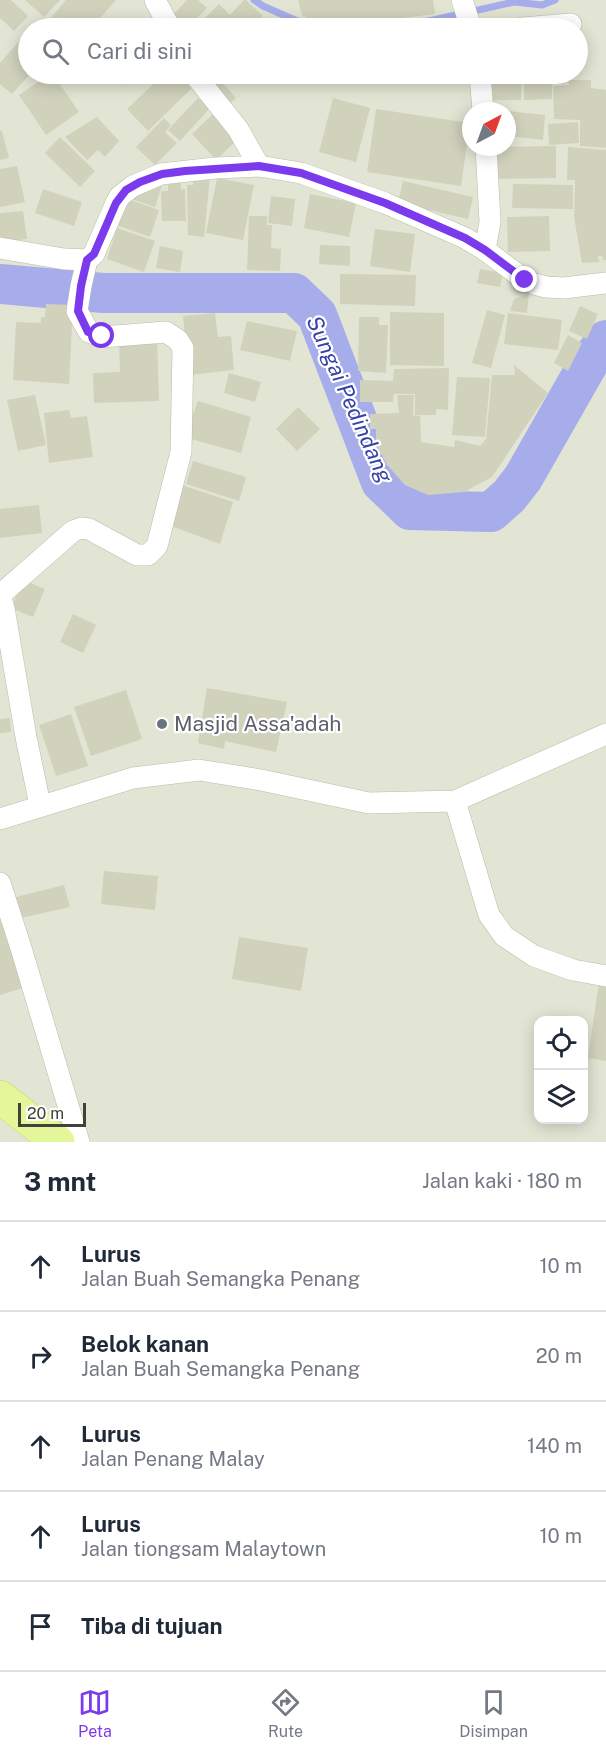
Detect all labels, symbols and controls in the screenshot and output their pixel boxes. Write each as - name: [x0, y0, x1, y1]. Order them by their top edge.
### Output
- search box: [18, 18, 588, 84]
- icon: search: [39, 35, 72, 68]
- text: Cari di sini: [87, 38, 192, 64]
- north arrow: [462, 102, 516, 156]
- route end: [511, 266, 537, 292]
- water label: Sungai Pedindang: [302, 311, 399, 487]
- route start: [88, 322, 114, 348]
- place label: Masjid Assa'adah: [174, 711, 341, 736]
- marker: Masjid Assa'adah: [155, 717, 169, 731]
- map controls: [534, 1016, 588, 1124]
- button: locate: [534, 1016, 588, 1070]
- button: layers: [534, 1070, 588, 1124]
- scale bar: [18, 1100, 86, 1128]
- text: 20 m: [27, 1104, 64, 1123]
- text: 3 mnt: [24, 1166, 96, 1197]
- text: Jalan kaki · 180 m: [422, 1169, 582, 1193]
- text: Lurus: [81, 1241, 141, 1267]
- icon: ahead: [24, 1250, 57, 1283]
- text: 10 m: [539, 1254, 582, 1278]
- text: Jalan Buah Semangka Penang: [81, 1267, 360, 1291]
- text: Belok kanan: [81, 1331, 209, 1357]
- icon: right: [24, 1340, 57, 1373]
- text: 20 m: [536, 1344, 582, 1368]
- text: Jalan Buah Semangka Penang: [81, 1357, 360, 1381]
- text: Lurus: [81, 1421, 141, 1447]
- icon: ahead: [24, 1430, 57, 1463]
- text: 140 m: [527, 1434, 582, 1458]
- text: Jalan Penang Malay: [81, 1447, 265, 1471]
- text: Lurus: [81, 1511, 141, 1537]
- icon: ahead: [24, 1520, 57, 1553]
- text: 10 m: [539, 1524, 582, 1548]
- text: Jalan tiongsam Malaytown: [81, 1537, 326, 1561]
- icon: arrive: [24, 1610, 57, 1643]
- text: Tiba di tujuan: [81, 1613, 222, 1639]
- tab: Peta: [78, 1686, 112, 1741]
- tab: Rute: [268, 1686, 303, 1741]
- tab: Disimpan: [459, 1686, 528, 1741]

